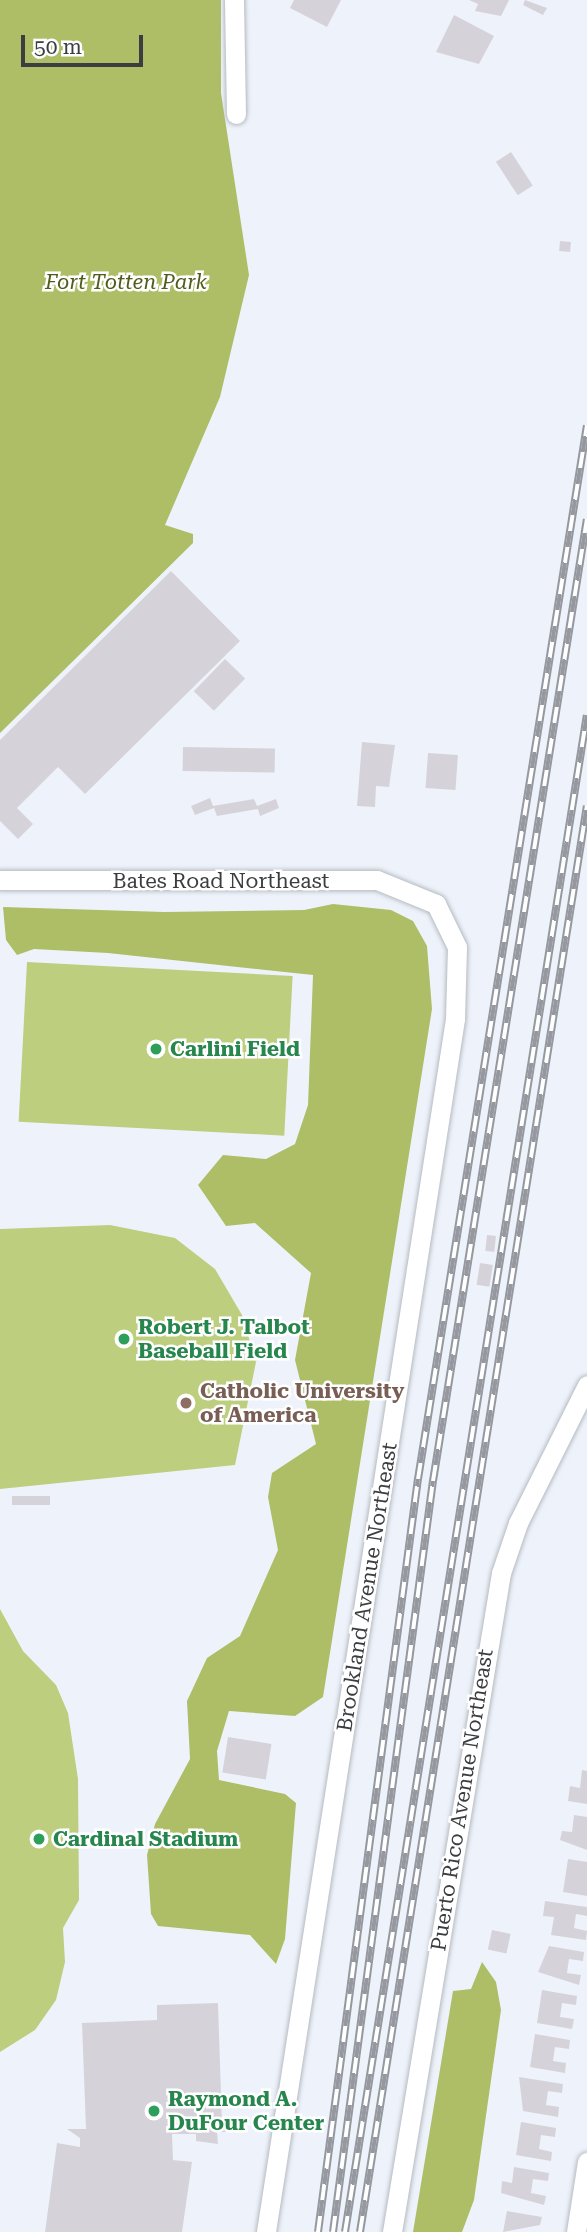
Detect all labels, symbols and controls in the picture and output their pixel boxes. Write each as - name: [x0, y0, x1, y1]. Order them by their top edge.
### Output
- scale bar: [24, 21, 147, 65]
- text: 50 m: [34, 35, 82, 59]
- park label: Fort Totten Park: [45, 269, 207, 295]
- street label: Bates Road Northeast: [113, 868, 329, 894]
- place label: Carlini Field: [170, 1036, 300, 1062]
- marker: Carlini Field: [148, 1041, 164, 1057]
- place label: Robert J. Talbot Baseball Field: [138, 1314, 310, 1364]
- marker: Robert J. Talbot Baseball Field: [116, 1331, 132, 1347]
- place label: Catholic University of America: [200, 1378, 404, 1428]
- marker: Catholic University of America: [178, 1395, 194, 1411]
- street label: Brookland Avenue Northeast: [332, 1441, 402, 1733]
- street label: Puerto Rico Avenue Northeast: [426, 1647, 498, 1953]
- place label: Cardinal Stadium: [53, 1826, 238, 1852]
- marker: Cardinal Stadium: [31, 1831, 47, 1847]
- place label: Raymond A. DuFour Center: [168, 2086, 324, 2136]
- marker: Raymond A. DuFour Center: [146, 2103, 162, 2119]

